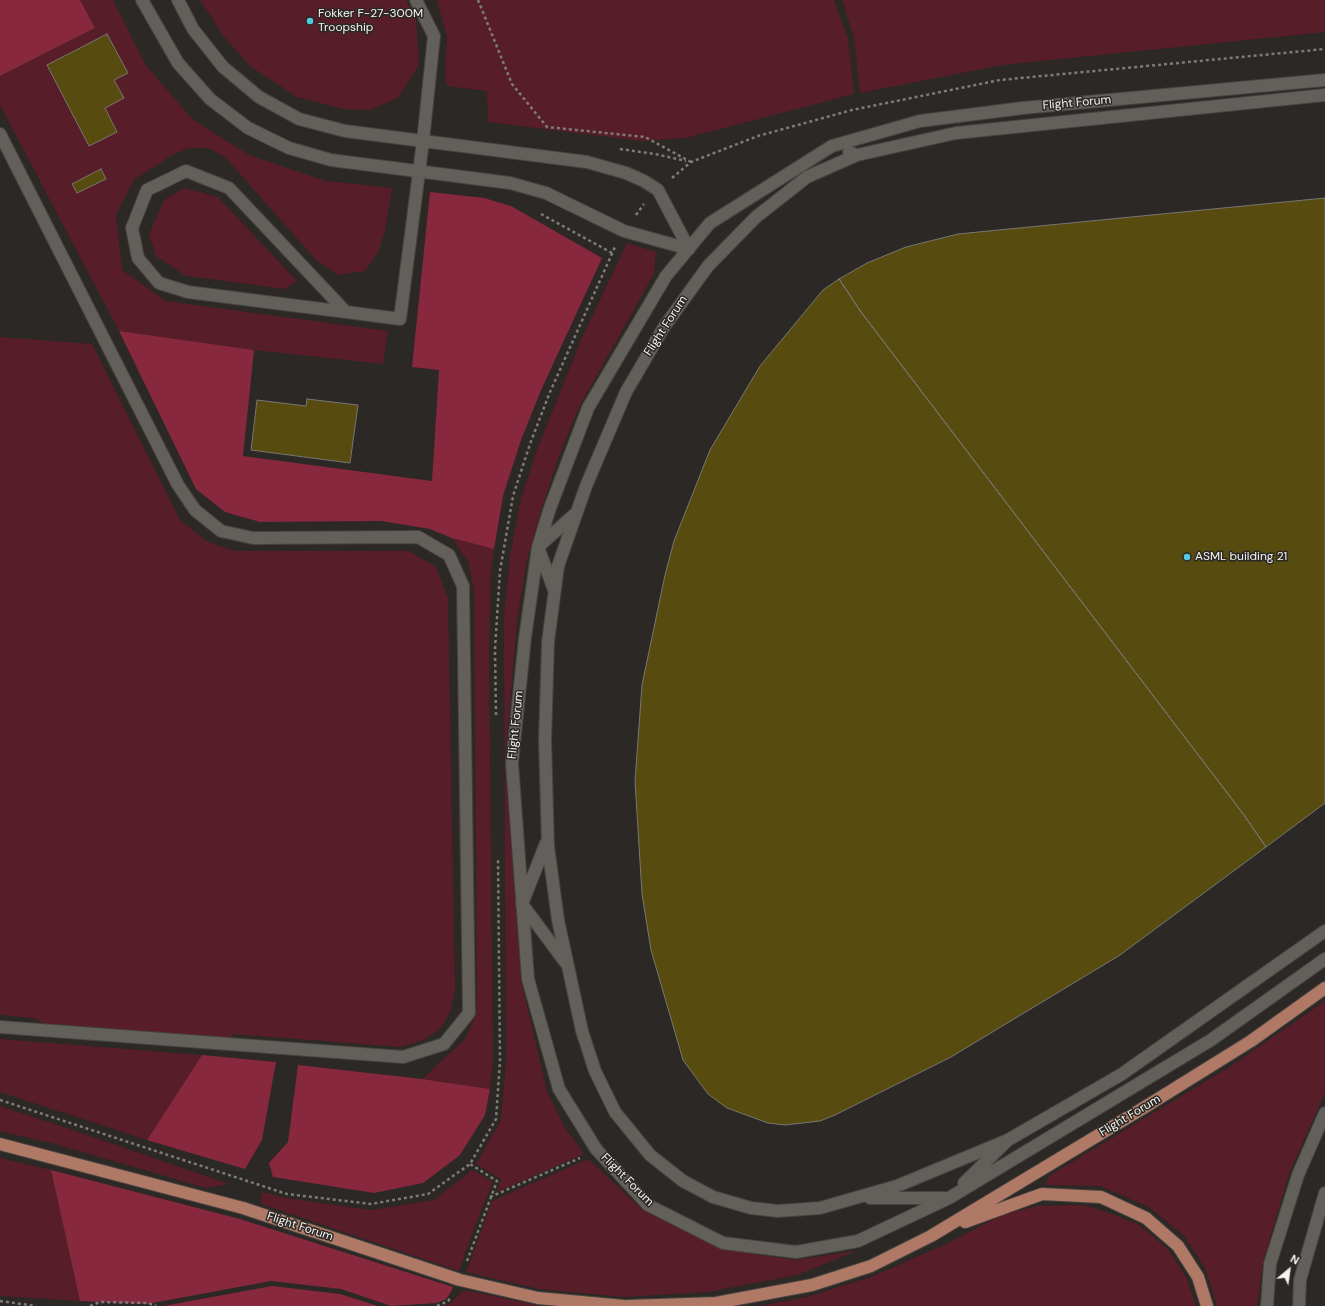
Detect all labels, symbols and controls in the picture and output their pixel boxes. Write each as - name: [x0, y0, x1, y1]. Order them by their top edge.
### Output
- place label: Fokker F-27-300M Troopship: [318, 7, 423, 35]
- marker: Fokker F-27-300M Troopship: [305, 16, 315, 26]
- street label: Flight Forum: [1042, 93, 1112, 113]
- street label: Flight Forum: [641, 293, 691, 359]
- place label: ASML building 21: [1195, 550, 1287, 564]
- marker: ASML building 21: [1182, 552, 1192, 562]
- street label: Flight Forum: [505, 690, 527, 760]
- street label: Flight Forum: [1097, 1092, 1163, 1140]
- street label: Flight Forum: [598, 1151, 656, 1209]
- street label: Flight Forum: [265, 1210, 335, 1244]
- north arrow: [1269, 1250, 1309, 1290]
- text: N: [1288, 1251, 1302, 1268]

